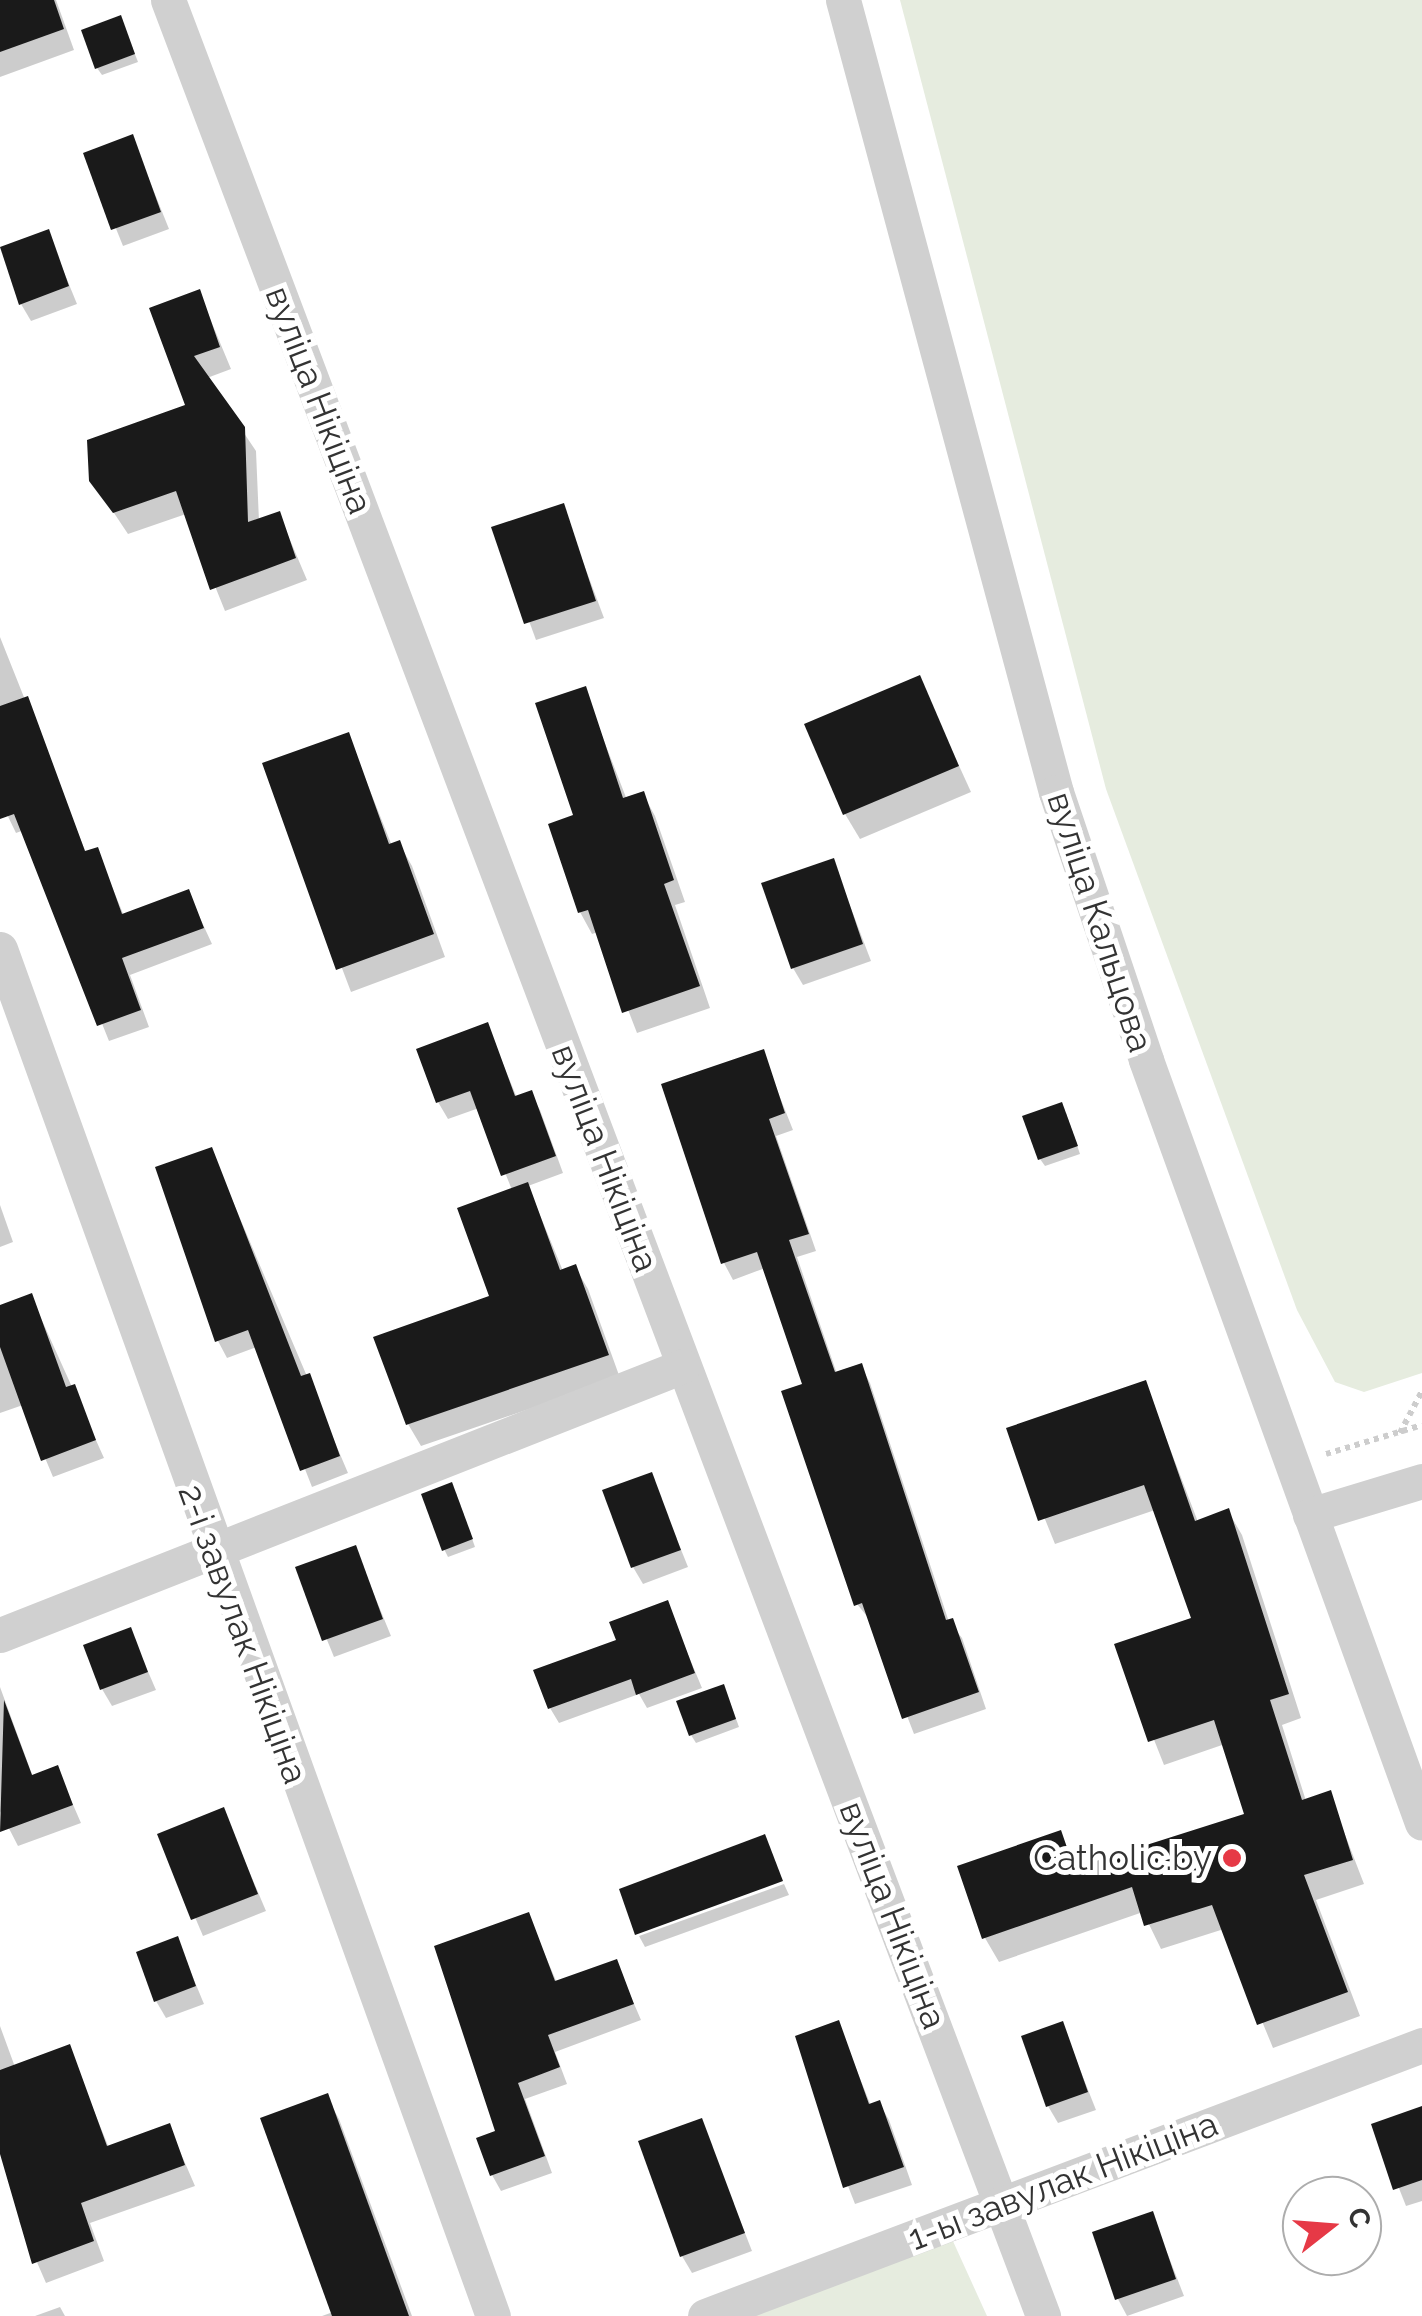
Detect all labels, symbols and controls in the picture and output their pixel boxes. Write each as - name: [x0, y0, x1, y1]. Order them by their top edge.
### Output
- street label: вуліца Нікіціна: [256, 280, 382, 520]
- street label: вуліца Кальцова: [1038, 787, 1162, 1057]
- street label: вуліца Нікіціна: [542, 1038, 668, 1278]
- street label: 2-і завулак Нікіціна: [169, 1479, 317, 1789]
- street label: вуліца Нікіціна: [830, 1795, 956, 2035]
- place label: Catholic.by: [1033, 1837, 1212, 1879]
- marker: Catholic.by: [1221, 1847, 1243, 1869]
- street label: 1-ы завулак Нікіціна: [903, 2103, 1223, 2259]
- north arrow: [1282, 2176, 1382, 2276]
- text: С: [1341, 2204, 1378, 2232]

